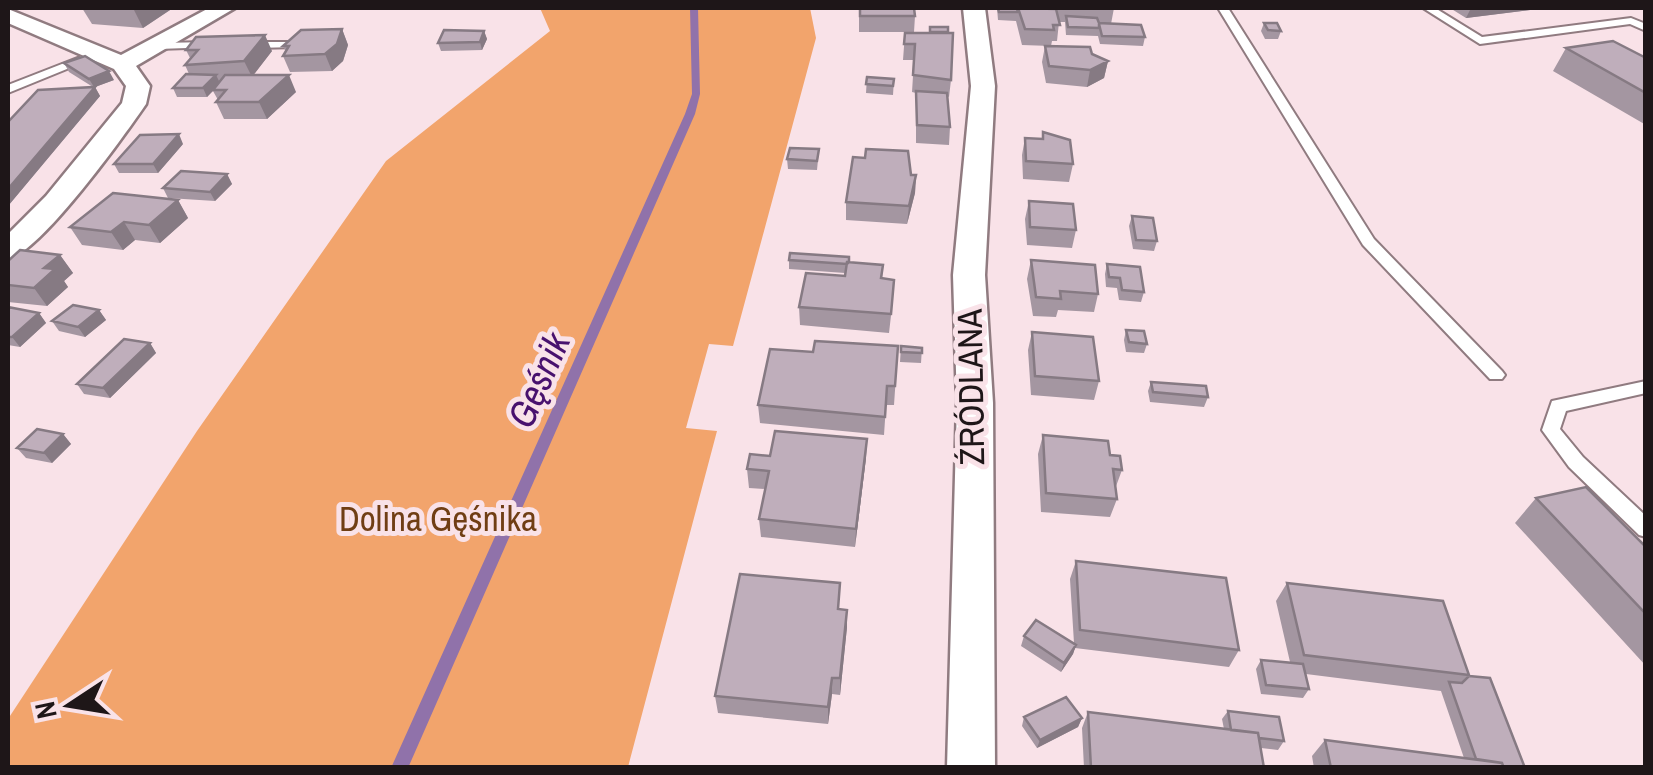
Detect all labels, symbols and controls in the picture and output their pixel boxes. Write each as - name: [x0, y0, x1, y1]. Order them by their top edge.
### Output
- street label: ŹRÓDLANA: [946, 308, 995, 466]
- water label: Gęśnik: [495, 323, 582, 435]
- park label: Dolina Gęśnika: [339, 495, 537, 542]
- north arrow: [20, 655, 120, 755]
- text: N: [25, 698, 66, 722]

